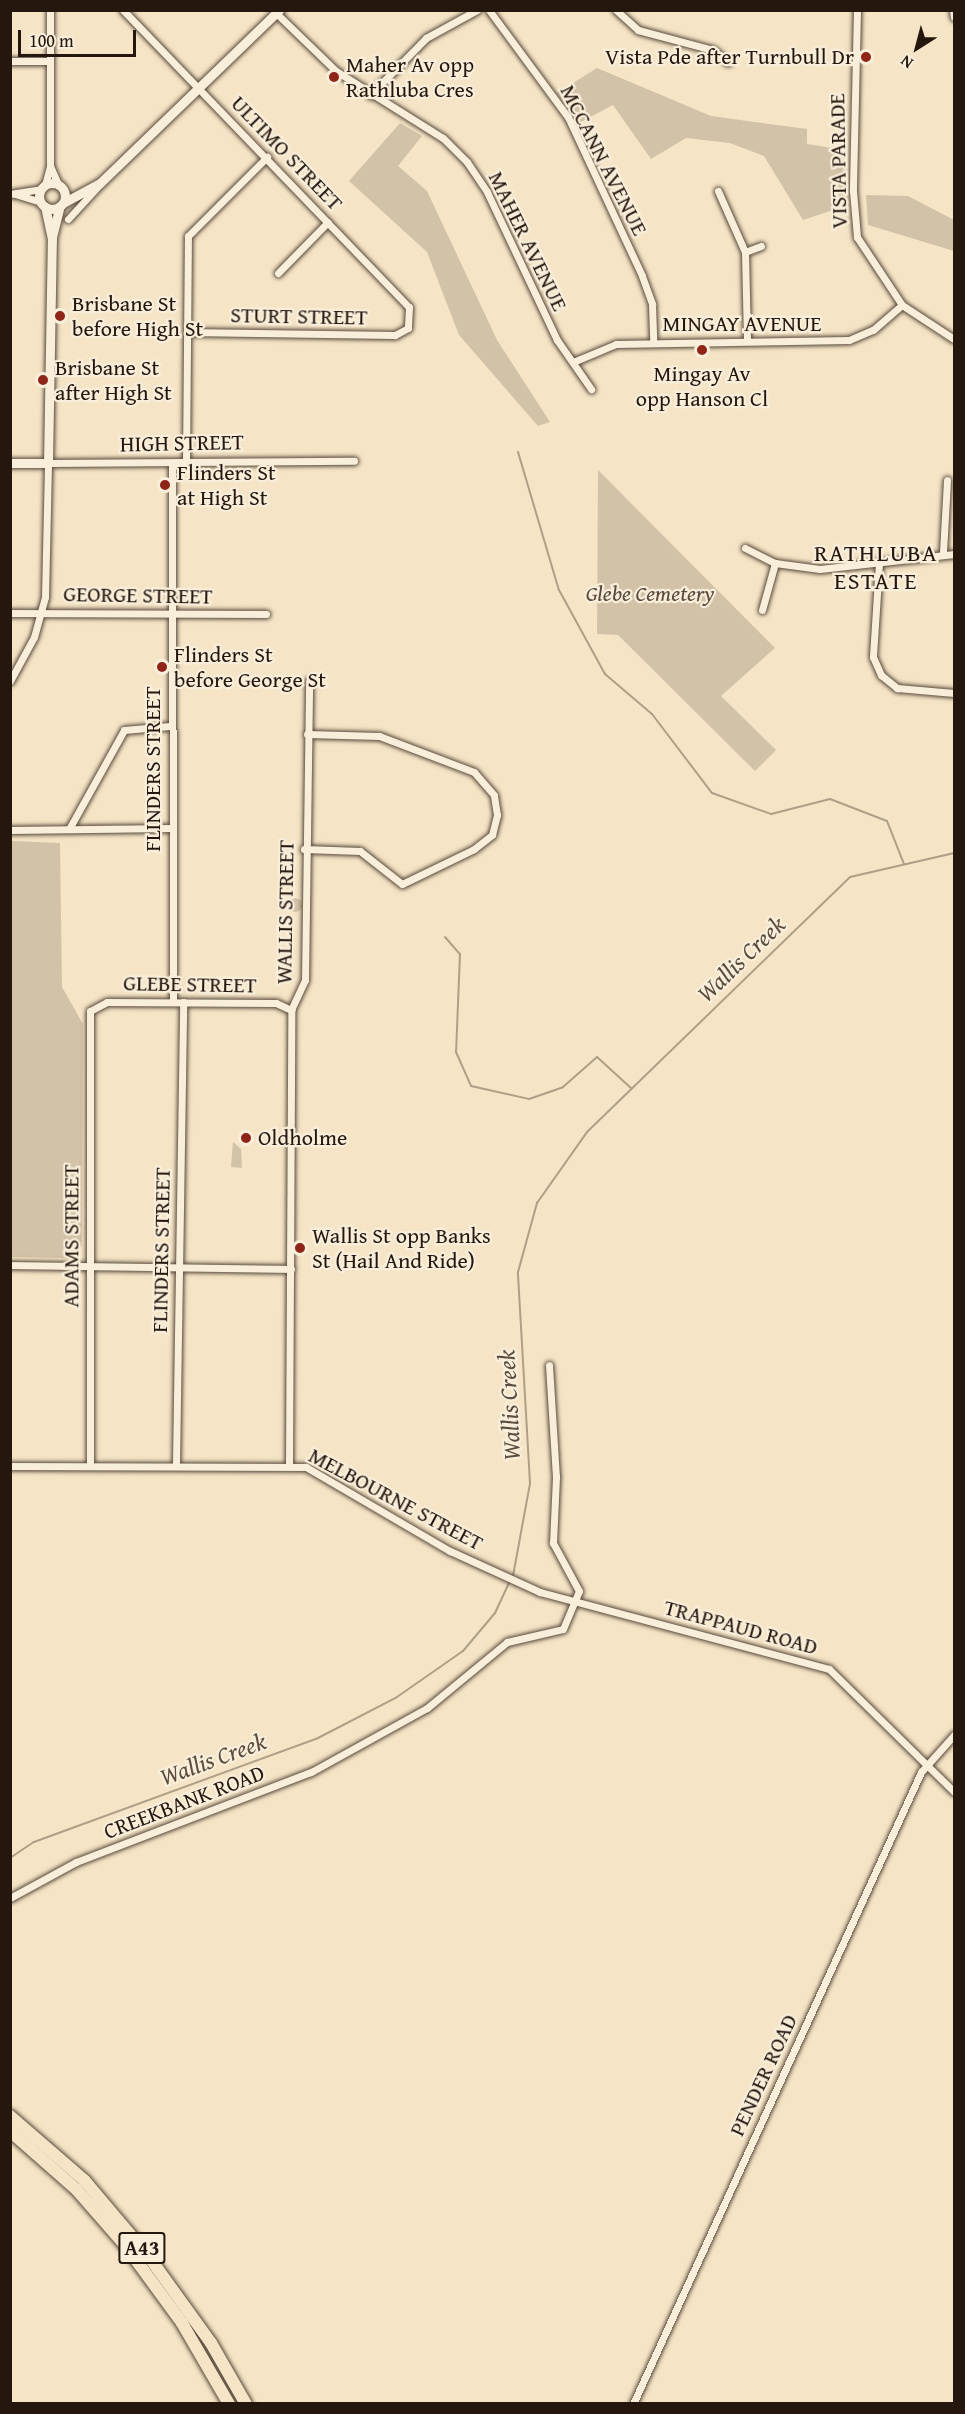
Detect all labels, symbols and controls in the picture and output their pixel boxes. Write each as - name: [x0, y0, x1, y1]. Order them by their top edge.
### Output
- scale bar: [21, 18, 140, 56]
- north arrow: [887, 18, 947, 78]
- text: 100 m: [29, 27, 74, 54]
- place label: Vista Pde after Turnbull Dr: [605, 44, 854, 70]
- marker: Vista Pde after Turnbull Dr: [859, 50, 873, 64]
- text: N: [895, 50, 918, 75]
- place label: Maher Av opp Rathluba Cres: [346, 51, 474, 102]
- marker: Maher Av opp Rathluba Cres: [327, 70, 341, 84]
- street label: MCCANN AVENUE: [555, 80, 653, 240]
- street label: ULTIMO STREET: [226, 90, 348, 216]
- street label: VISTA PARADE: [824, 93, 852, 229]
- street label: MAHER AVENUE: [483, 167, 573, 315]
- place label: Brisbane St before High St: [72, 290, 203, 342]
- street label: STURT STREET: [230, 302, 368, 330]
- marker: Brisbane St before High St: [53, 309, 67, 323]
- street label: MINGAY AVENUE: [663, 311, 821, 337]
- marker: Mingay Av opp Hanson Cl: [695, 343, 709, 357]
- place label: Brisbane St after High St: [55, 354, 172, 406]
- place label: Mingay Av opp Hanson Cl: [636, 360, 768, 412]
- marker: Brisbane St after High St: [36, 373, 50, 387]
- street label: HIGH STREET: [120, 429, 244, 457]
- place label: Flinders St at High St: [177, 459, 276, 511]
- marker: Flinders St at High St: [158, 478, 172, 492]
- district label: RATHLUBA ESTATE: [814, 539, 938, 595]
- street label: GEORGE STREET: [63, 580, 213, 610]
- park label: Glebe Cemetery: [586, 581, 714, 607]
- place label: Flinders St before George St: [174, 641, 326, 692]
- marker: Flinders St before George St: [155, 660, 169, 674]
- street label: FLINDERS STREET: [140, 686, 166, 852]
- street label: WALLIS STREET: [271, 840, 299, 984]
- water label: Wallis Creek: [691, 910, 791, 1008]
- street label: GLEBE STREET: [123, 970, 257, 998]
- place label: Oldholme: [258, 1125, 347, 1151]
- marker: Oldholme: [239, 1131, 253, 1145]
- street label: ADAMS STREET: [58, 1164, 84, 1308]
- street label: FLINDERS STREET: [146, 1167, 176, 1333]
- place label: Wallis St opp Banks St (Hail And Ride): [312, 1222, 491, 1274]
- marker: Wallis St opp Banks St (Hail And Ride): [293, 1241, 307, 1255]
- water label: Wallis Creek: [492, 1349, 526, 1461]
- street label: MELBOURNE STREET: [304, 1442, 488, 1556]
- street label: TRAPPAUD ROAD: [661, 1594, 821, 1660]
- water label: Wallis Creek: [156, 1727, 270, 1791]
- street label: CREEKBANK ROAD: [100, 1759, 268, 1845]
- street label: PENDER ROAD: [723, 2010, 803, 2140]
- road number: A43: [118, 2230, 166, 2266]

